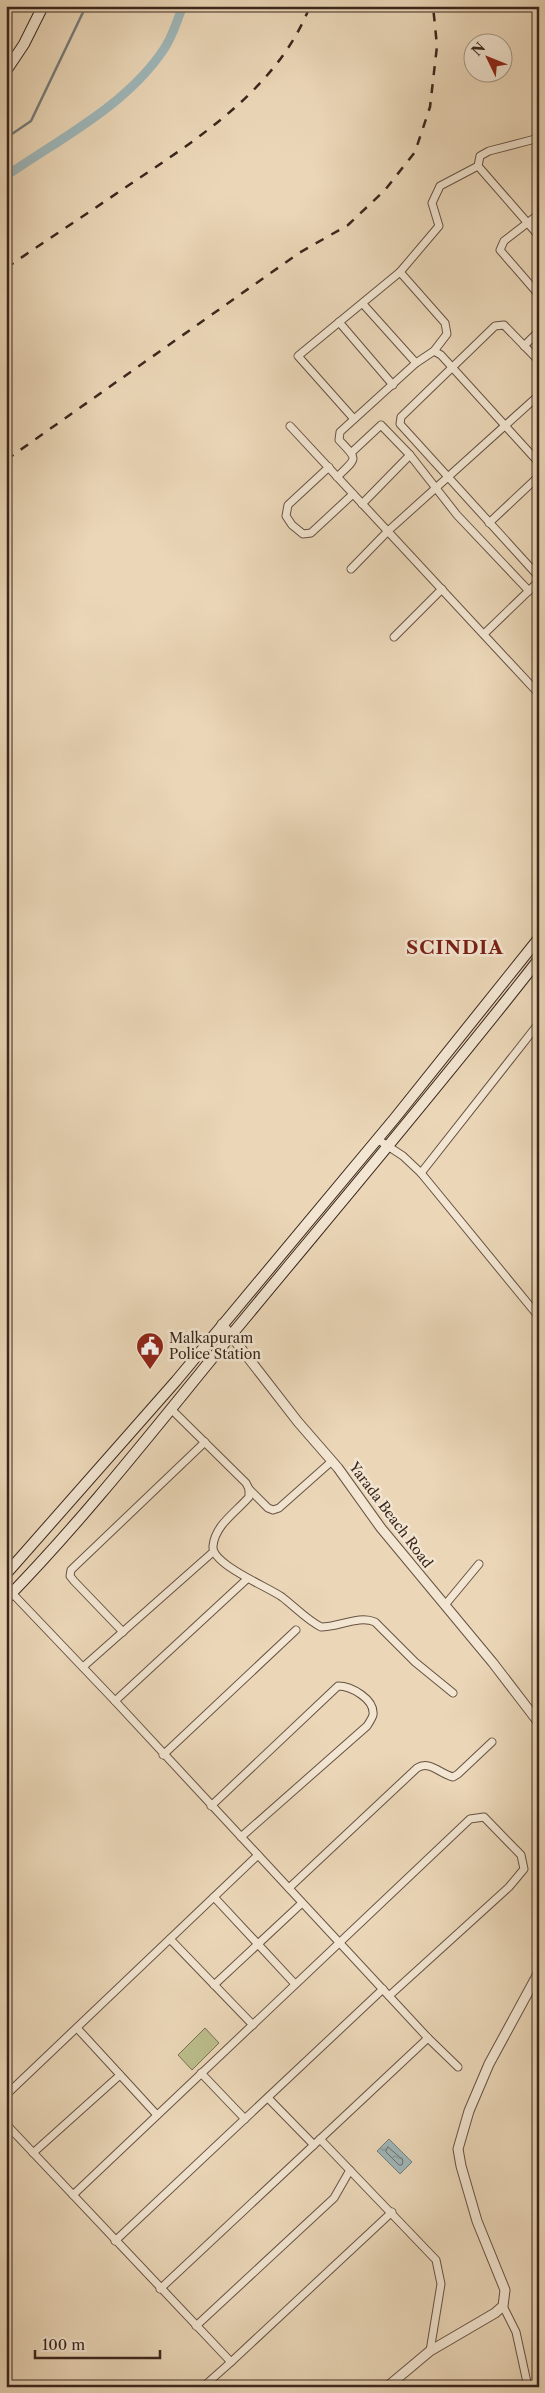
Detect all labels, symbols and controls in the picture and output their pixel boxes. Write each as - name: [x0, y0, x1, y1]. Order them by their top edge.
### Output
- north arrow: [462, 32, 512, 82]
- text: N: [468, 39, 489, 60]
- district label: SCINDIA: [406, 936, 504, 959]
- place label: Malkapuram Police Station: [169, 1329, 261, 1363]
- public building icon: Malkapuram Police Station: [135, 1331, 165, 1370]
- street label: Yarada Beach Road: [345, 1458, 437, 1572]
- scale bar: [35, 2328, 160, 2360]
- text: 100 m: [42, 2335, 85, 2354]

